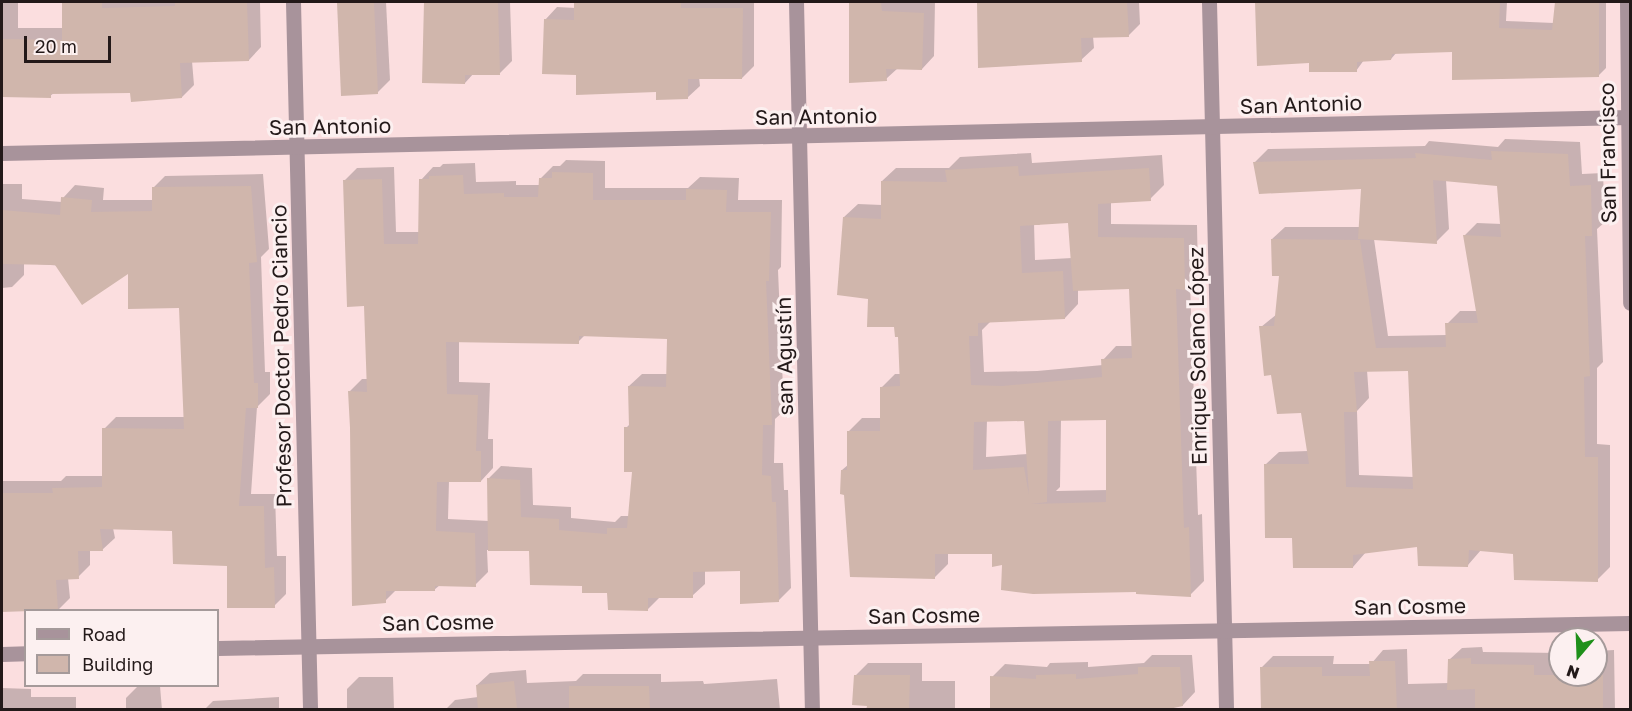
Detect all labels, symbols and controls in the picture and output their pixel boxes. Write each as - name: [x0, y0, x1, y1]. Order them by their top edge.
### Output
- scale bar: [27, 24, 114, 62]
- text: 20 m: [35, 35, 77, 57]
- street label: San Francisco: [1593, 82, 1621, 224]
- street label: San Antonio: [1239, 89, 1363, 119]
- street label: San Antonio: [755, 102, 877, 130]
- street label: San Antonio: [269, 112, 391, 140]
- street label: Profesor Doctor Pedro Ciancio: [266, 204, 296, 508]
- street label: Enrique Solano López: [1182, 247, 1212, 465]
- street label: san Agustín: [770, 296, 798, 416]
- street label: San Cosme: [1354, 592, 1466, 620]
- street label: San Cosme: [868, 601, 980, 629]
- street label: San Cosme: [382, 608, 494, 636]
- legend: [24, 609, 219, 687]
- text: Road: [82, 623, 126, 645]
- north arrow: [1548, 627, 1608, 687]
- text: Building: [82, 653, 153, 675]
- text: N: [1564, 661, 1582, 684]

